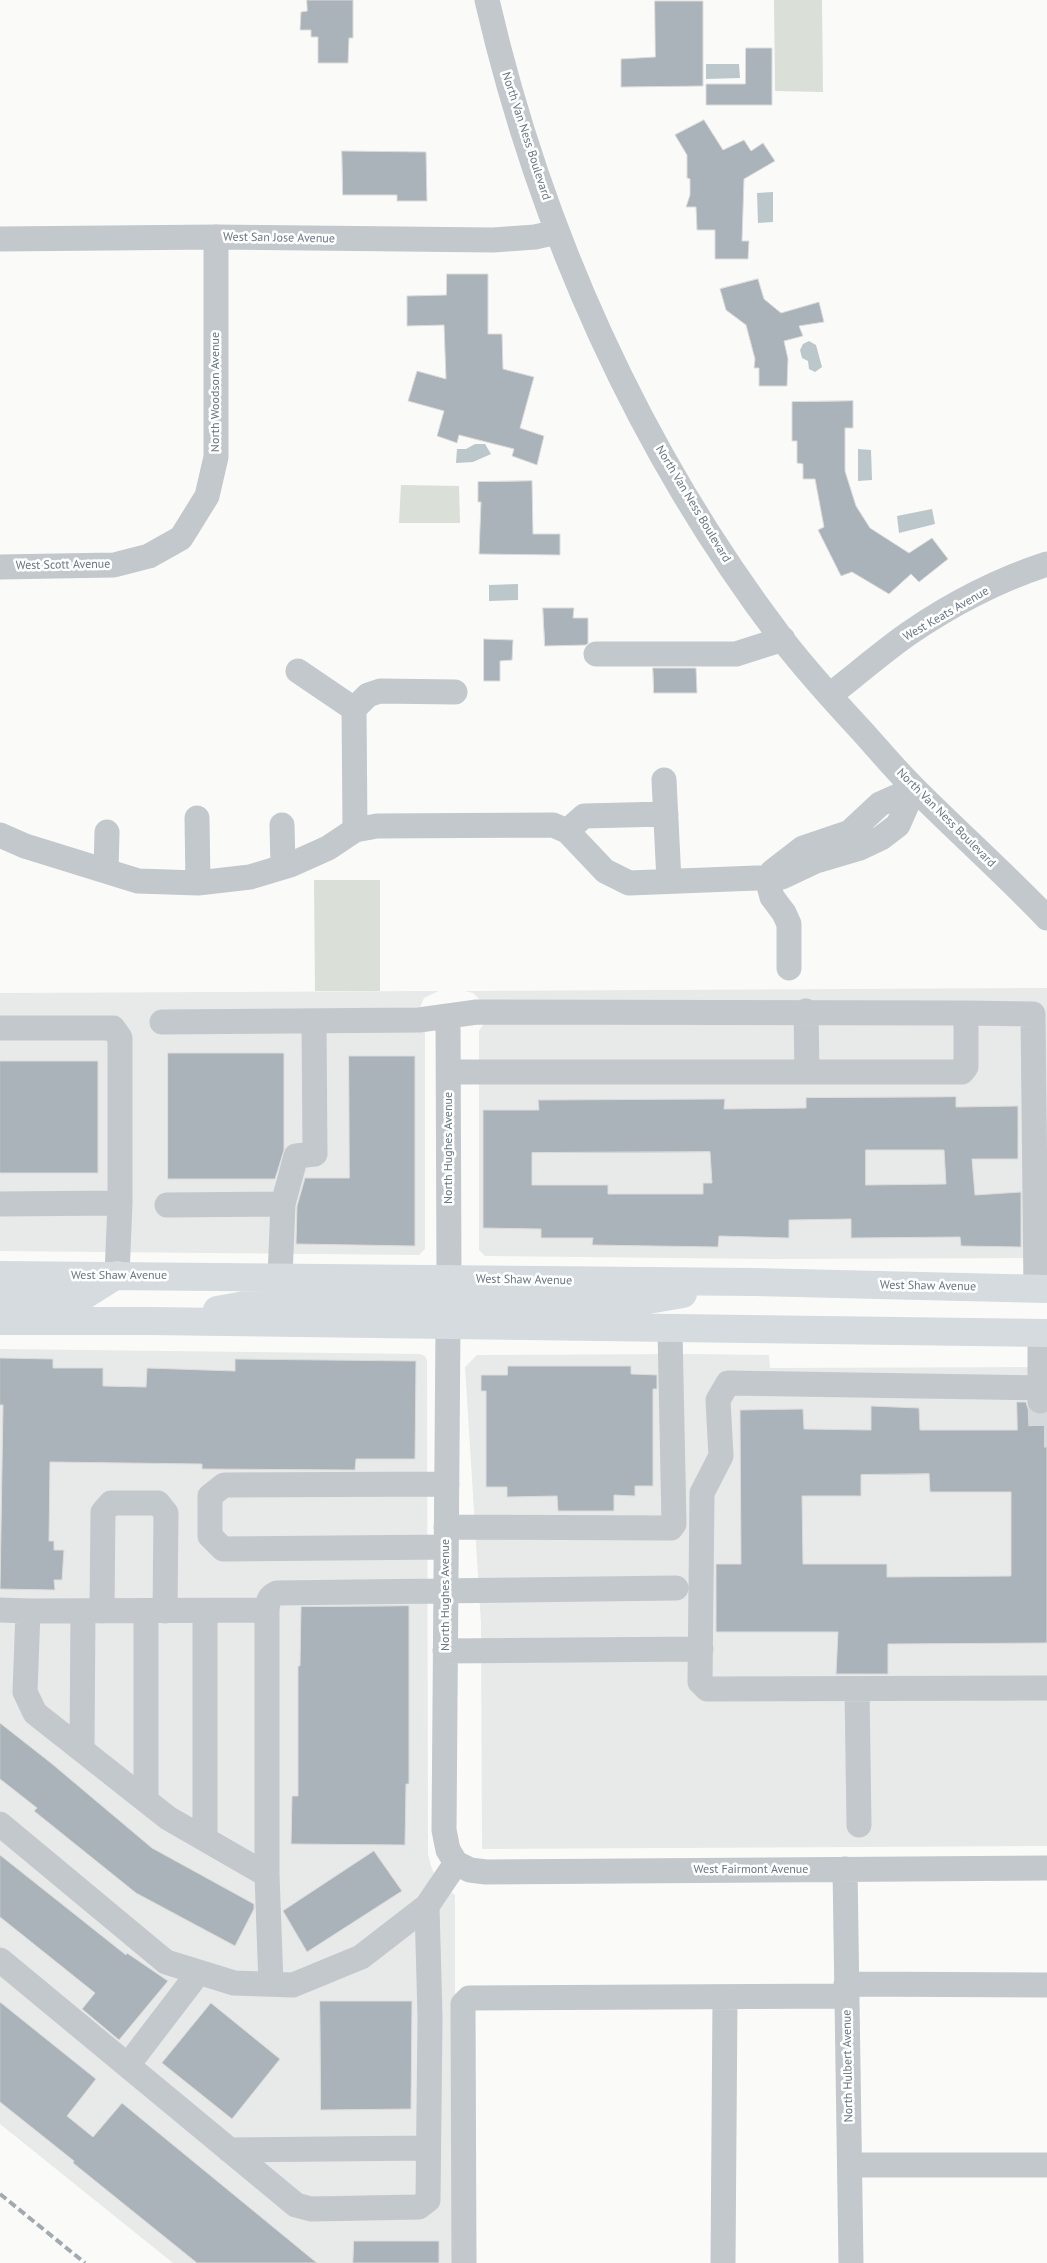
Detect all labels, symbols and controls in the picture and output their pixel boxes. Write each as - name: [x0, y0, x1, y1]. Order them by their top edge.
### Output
- street label: North Van Ness Boulevard: [498, 70, 554, 202]
- street label: West San Jose Avenue: [223, 230, 335, 246]
- street label: North Woodson Avenue: [209, 332, 223, 452]
- street label: North Van Ness Boulevard: [652, 443, 734, 565]
- street label: West Scott Avenue: [16, 557, 110, 573]
- street label: West Keats Avenue: [901, 584, 991, 644]
- street label: North Van Ness Boulevard: [894, 766, 998, 870]
- street label: North Hughes Avenue: [442, 1092, 456, 1204]
- street label: West Shaw Avenue: [71, 1269, 167, 1283]
- street label: West Shaw Avenue: [476, 1272, 572, 1288]
- street label: West Shaw Avenue: [880, 1278, 976, 1294]
- street label: North Hughes Avenue: [439, 1539, 453, 1651]
- street label: West Fairmont Avenue: [694, 1863, 808, 1877]
- street label: North Hulbert Avenue: [840, 2010, 856, 2122]

